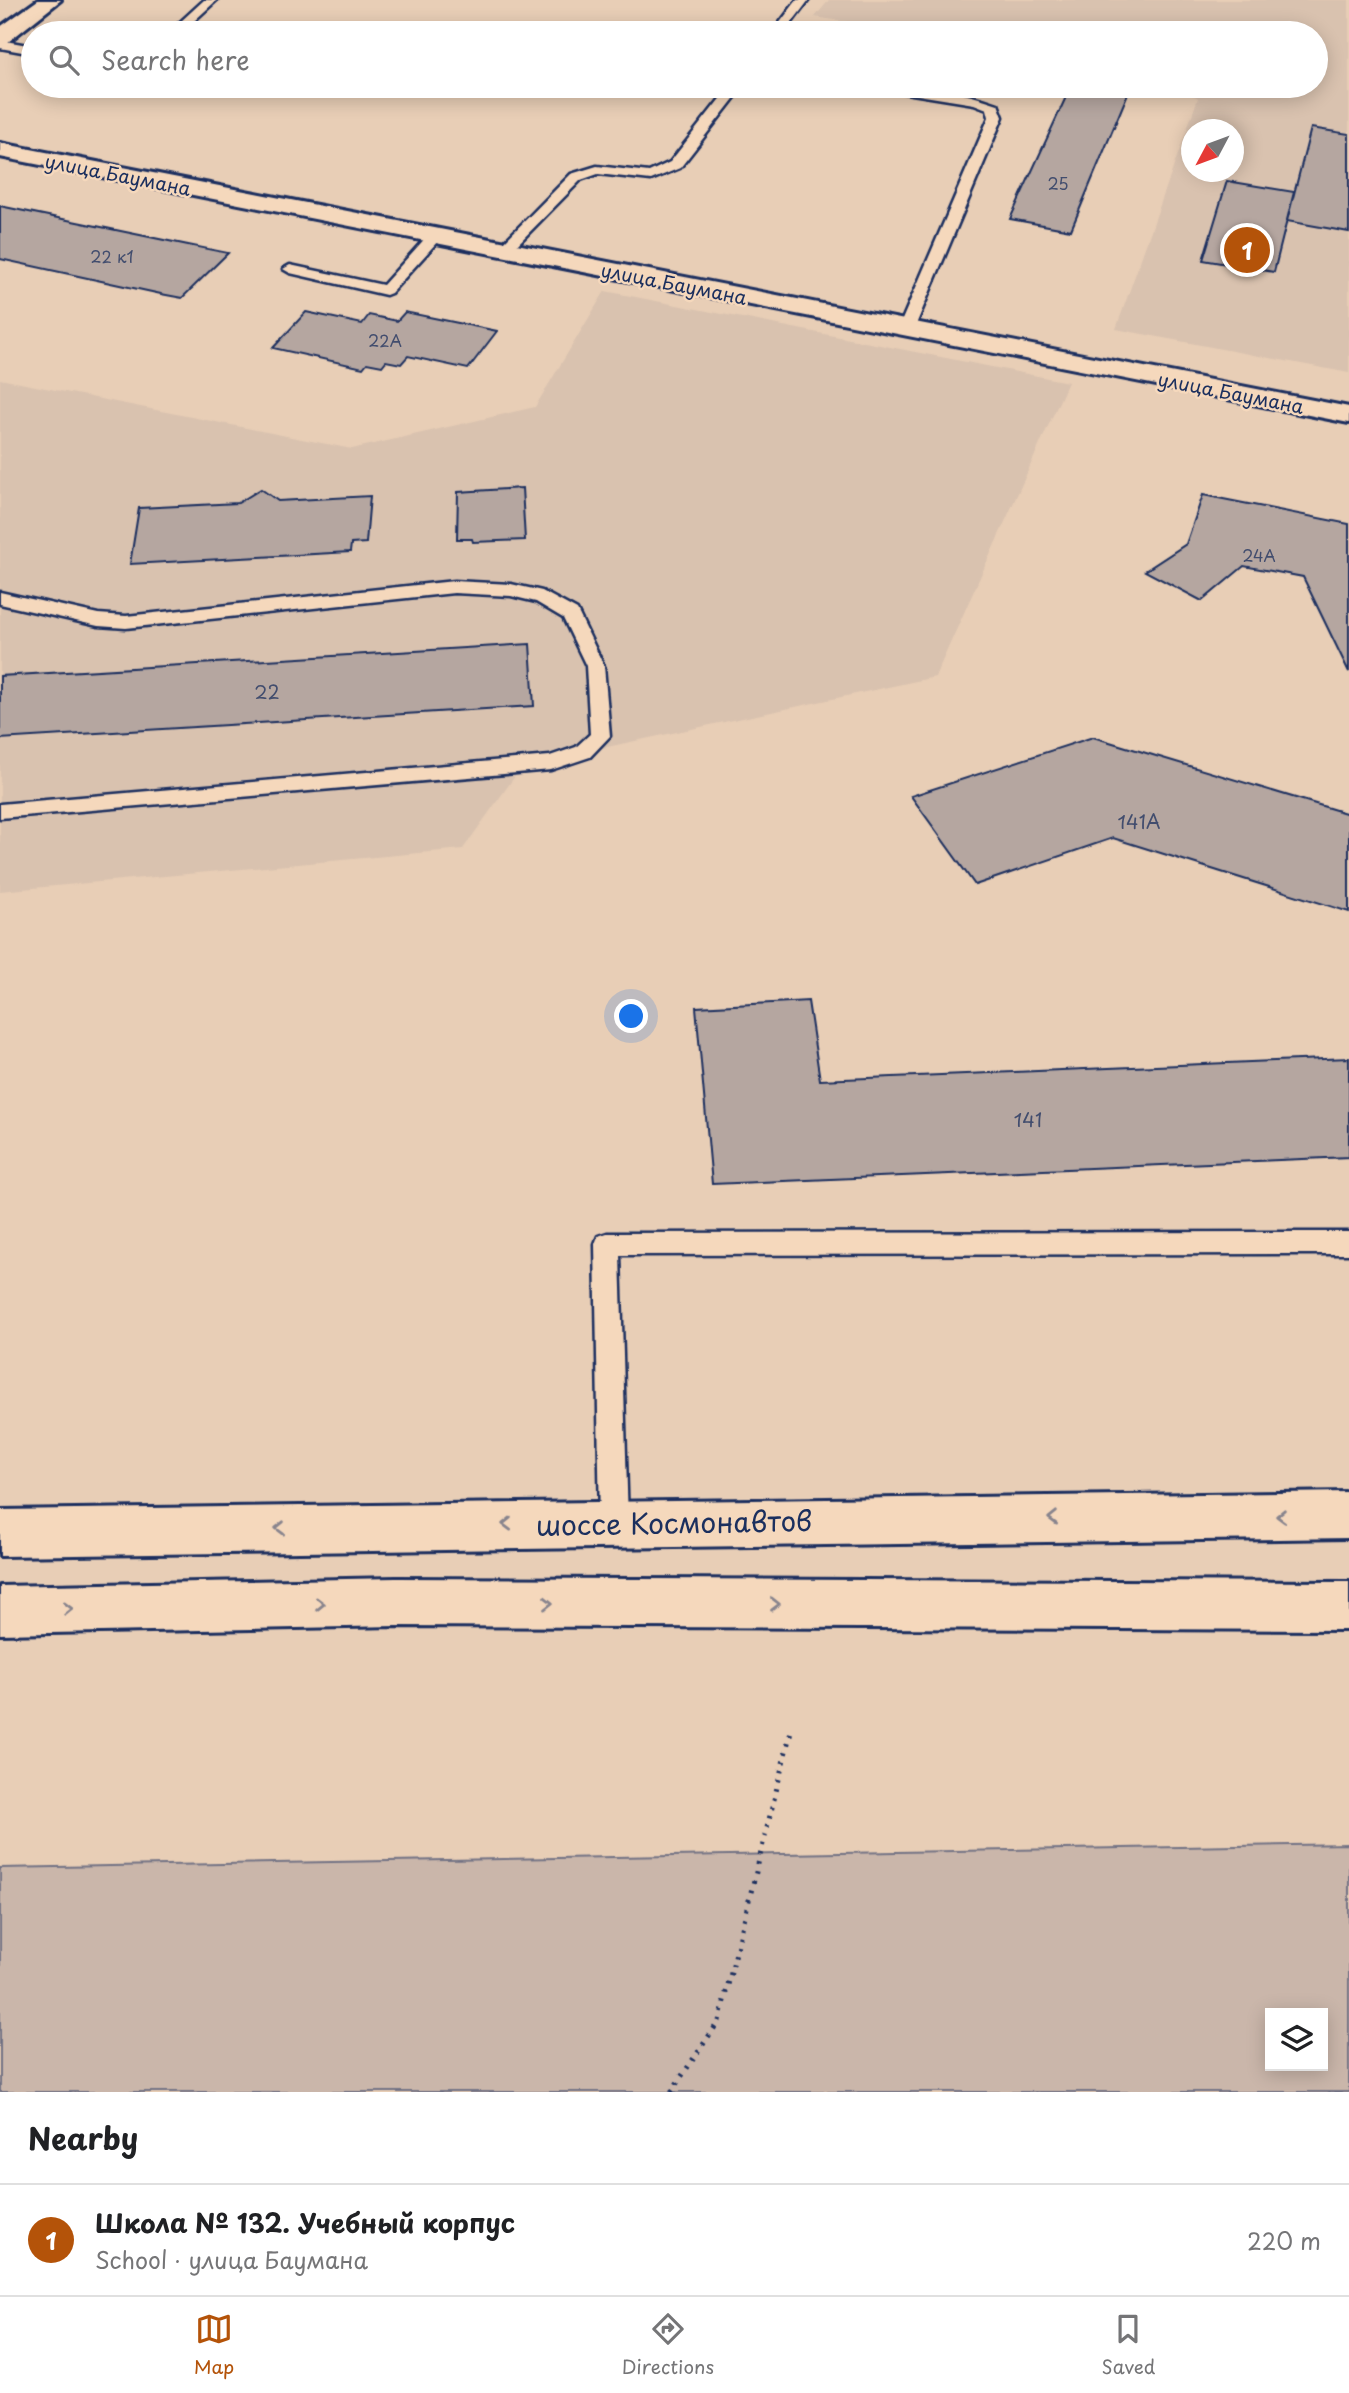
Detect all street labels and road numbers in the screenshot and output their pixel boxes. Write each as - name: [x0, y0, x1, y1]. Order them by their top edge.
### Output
- street label: улица Баумана: [43, 146, 194, 202]
- street label: улица Баумана: [599, 255, 750, 311]
- street label: улица Баумана: [1156, 364, 1307, 420]
- street label: шоссе Космонавтов: [535, 1498, 813, 1546]

